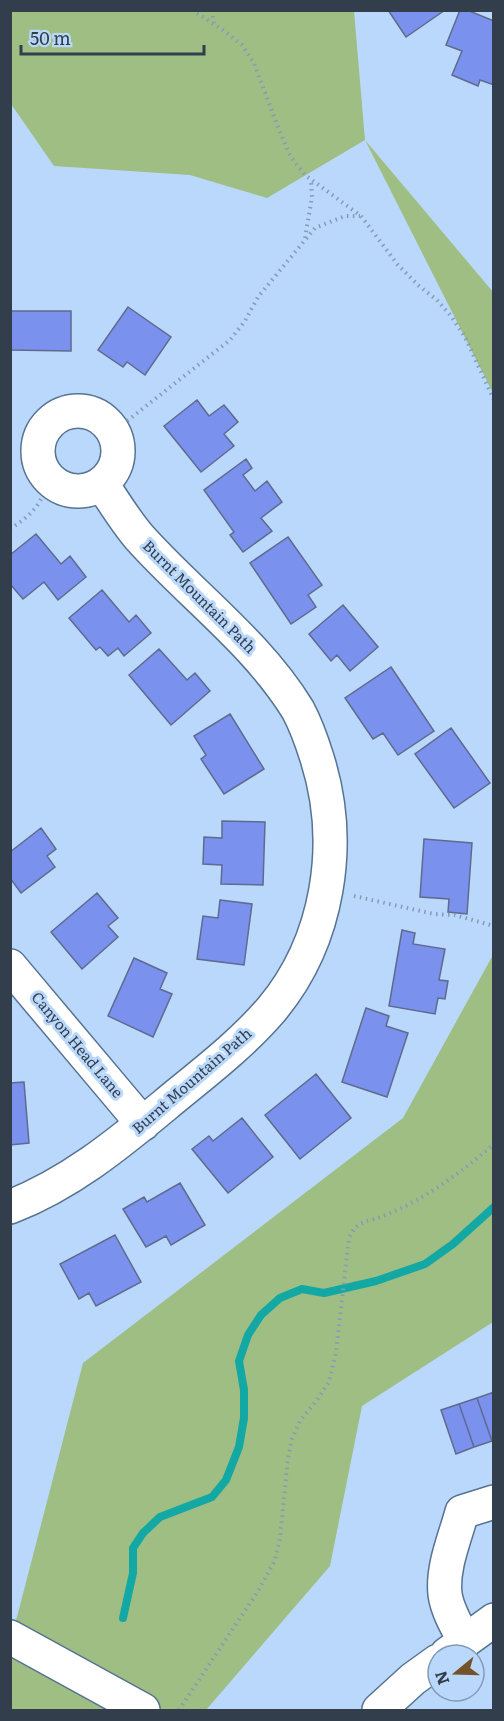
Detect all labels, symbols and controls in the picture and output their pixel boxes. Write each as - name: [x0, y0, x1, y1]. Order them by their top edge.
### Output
- scale bar: [21, 18, 204, 56]
- text: 50 m: [30, 24, 71, 51]
- street label: Burnt Mountain Path: [138, 534, 262, 658]
- street label: Canyon Head Lane: [27, 986, 130, 1102]
- street label: Burnt Mountain Path: [126, 1021, 256, 1138]
- north arrow: [426, 1643, 486, 1703]
- text: N: [427, 1668, 454, 1688]

